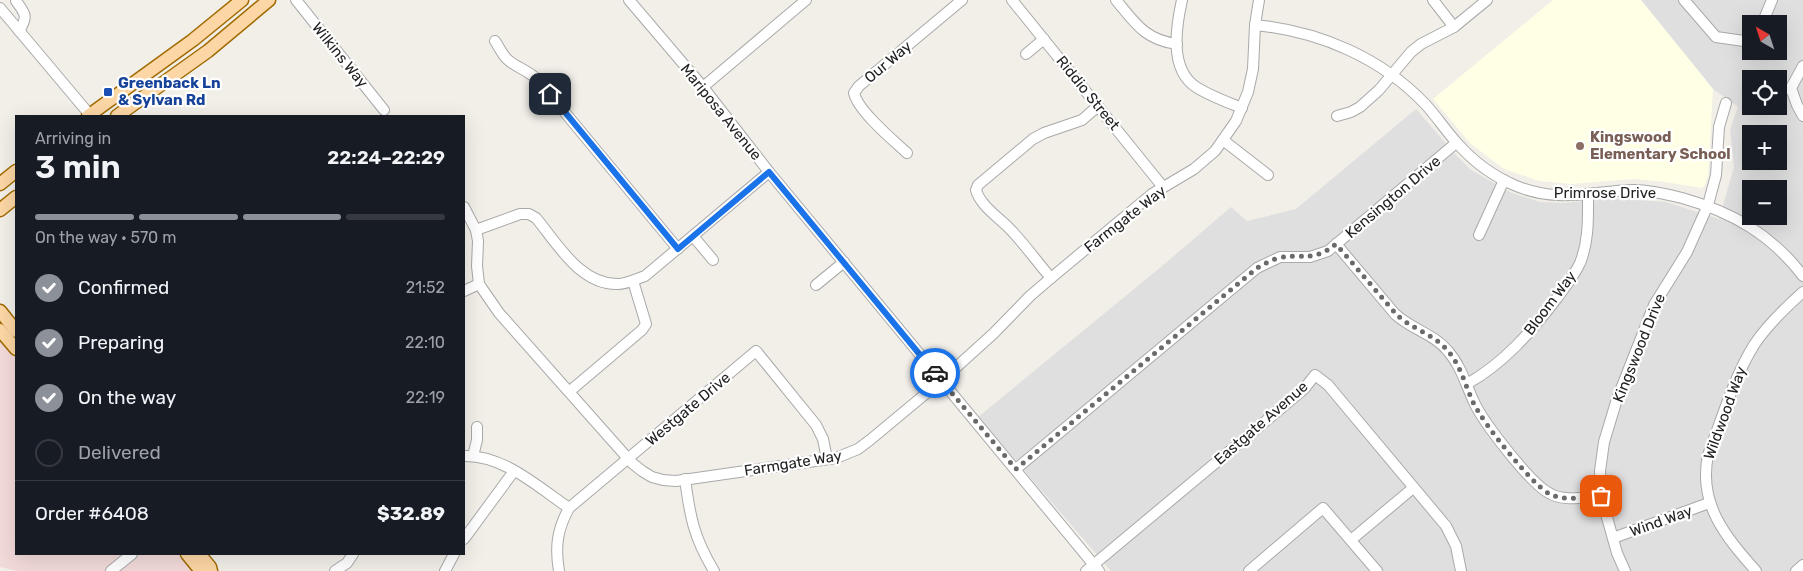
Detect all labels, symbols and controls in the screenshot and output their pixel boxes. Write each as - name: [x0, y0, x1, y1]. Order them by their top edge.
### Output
- north arrow: [1742, 15, 1788, 60]
- map controls: [1742, 15, 1787, 225]
- street label: Wilkins Way: [308, 19, 372, 91]
- street label: Our Way: [861, 37, 915, 87]
- street label: Riddio Street: [1052, 52, 1124, 134]
- street label: Mariposa Avenue: [677, 60, 765, 164]
- button: locate: [1742, 70, 1787, 115]
- pin: [529, 73, 571, 115]
- place label: Greenback Ln & Sylvan Rd: [118, 74, 221, 109]
- icon: home: [536, 80, 564, 108]
- marker: Greenback Ln & Sylvan Rd: [102, 86, 114, 98]
- button: +: [1742, 125, 1787, 170]
- place label: Kingswood Elementary School: [1590, 128, 1731, 163]
- text: Arriving in: [35, 129, 111, 148]
- marker: Kingswood Elementary School: [1574, 140, 1586, 152]
- text: 22:24–22:29: [327, 146, 445, 169]
- text: 3 min: [35, 148, 121, 186]
- street label: Kensington Drive: [1342, 152, 1444, 242]
- button: −: [1742, 180, 1787, 225]
- street label: Farmgate Way: [1081, 182, 1169, 256]
- street label: Primrose Drive: [1554, 184, 1656, 202]
- text: On the way · 570 m: [35, 228, 176, 247]
- street label: Bloom Way: [1520, 267, 1580, 339]
- icon: check: [35, 274, 63, 302]
- text: Confirmed: [78, 276, 169, 299]
- text: 21:52: [406, 278, 445, 297]
- street label: Kingswood Drive: [1609, 291, 1669, 405]
- icon: check: [35, 329, 63, 357]
- text: Preparing: [78, 331, 164, 354]
- text: 22:10: [405, 333, 445, 352]
- courier: [910, 348, 960, 398]
- icon: car: [921, 359, 949, 387]
- street label: Wildwood Way: [1700, 364, 1750, 462]
- street label: Westgate Drive: [642, 368, 734, 450]
- street label: Eastgate Avenue: [1211, 377, 1311, 469]
- icon: check: [35, 384, 63, 412]
- text: On the way: [78, 386, 176, 409]
- text: 22:19: [406, 388, 445, 407]
- text: Delivered: [78, 441, 161, 464]
- street label: Farmgate Way: [743, 446, 843, 480]
- pin: [1580, 475, 1622, 517]
- icon: bag: [1587, 482, 1615, 510]
- street label: Wind Way: [1627, 501, 1695, 541]
- text: Order #6408: [35, 502, 149, 525]
- text: $32.89: [377, 502, 445, 525]

